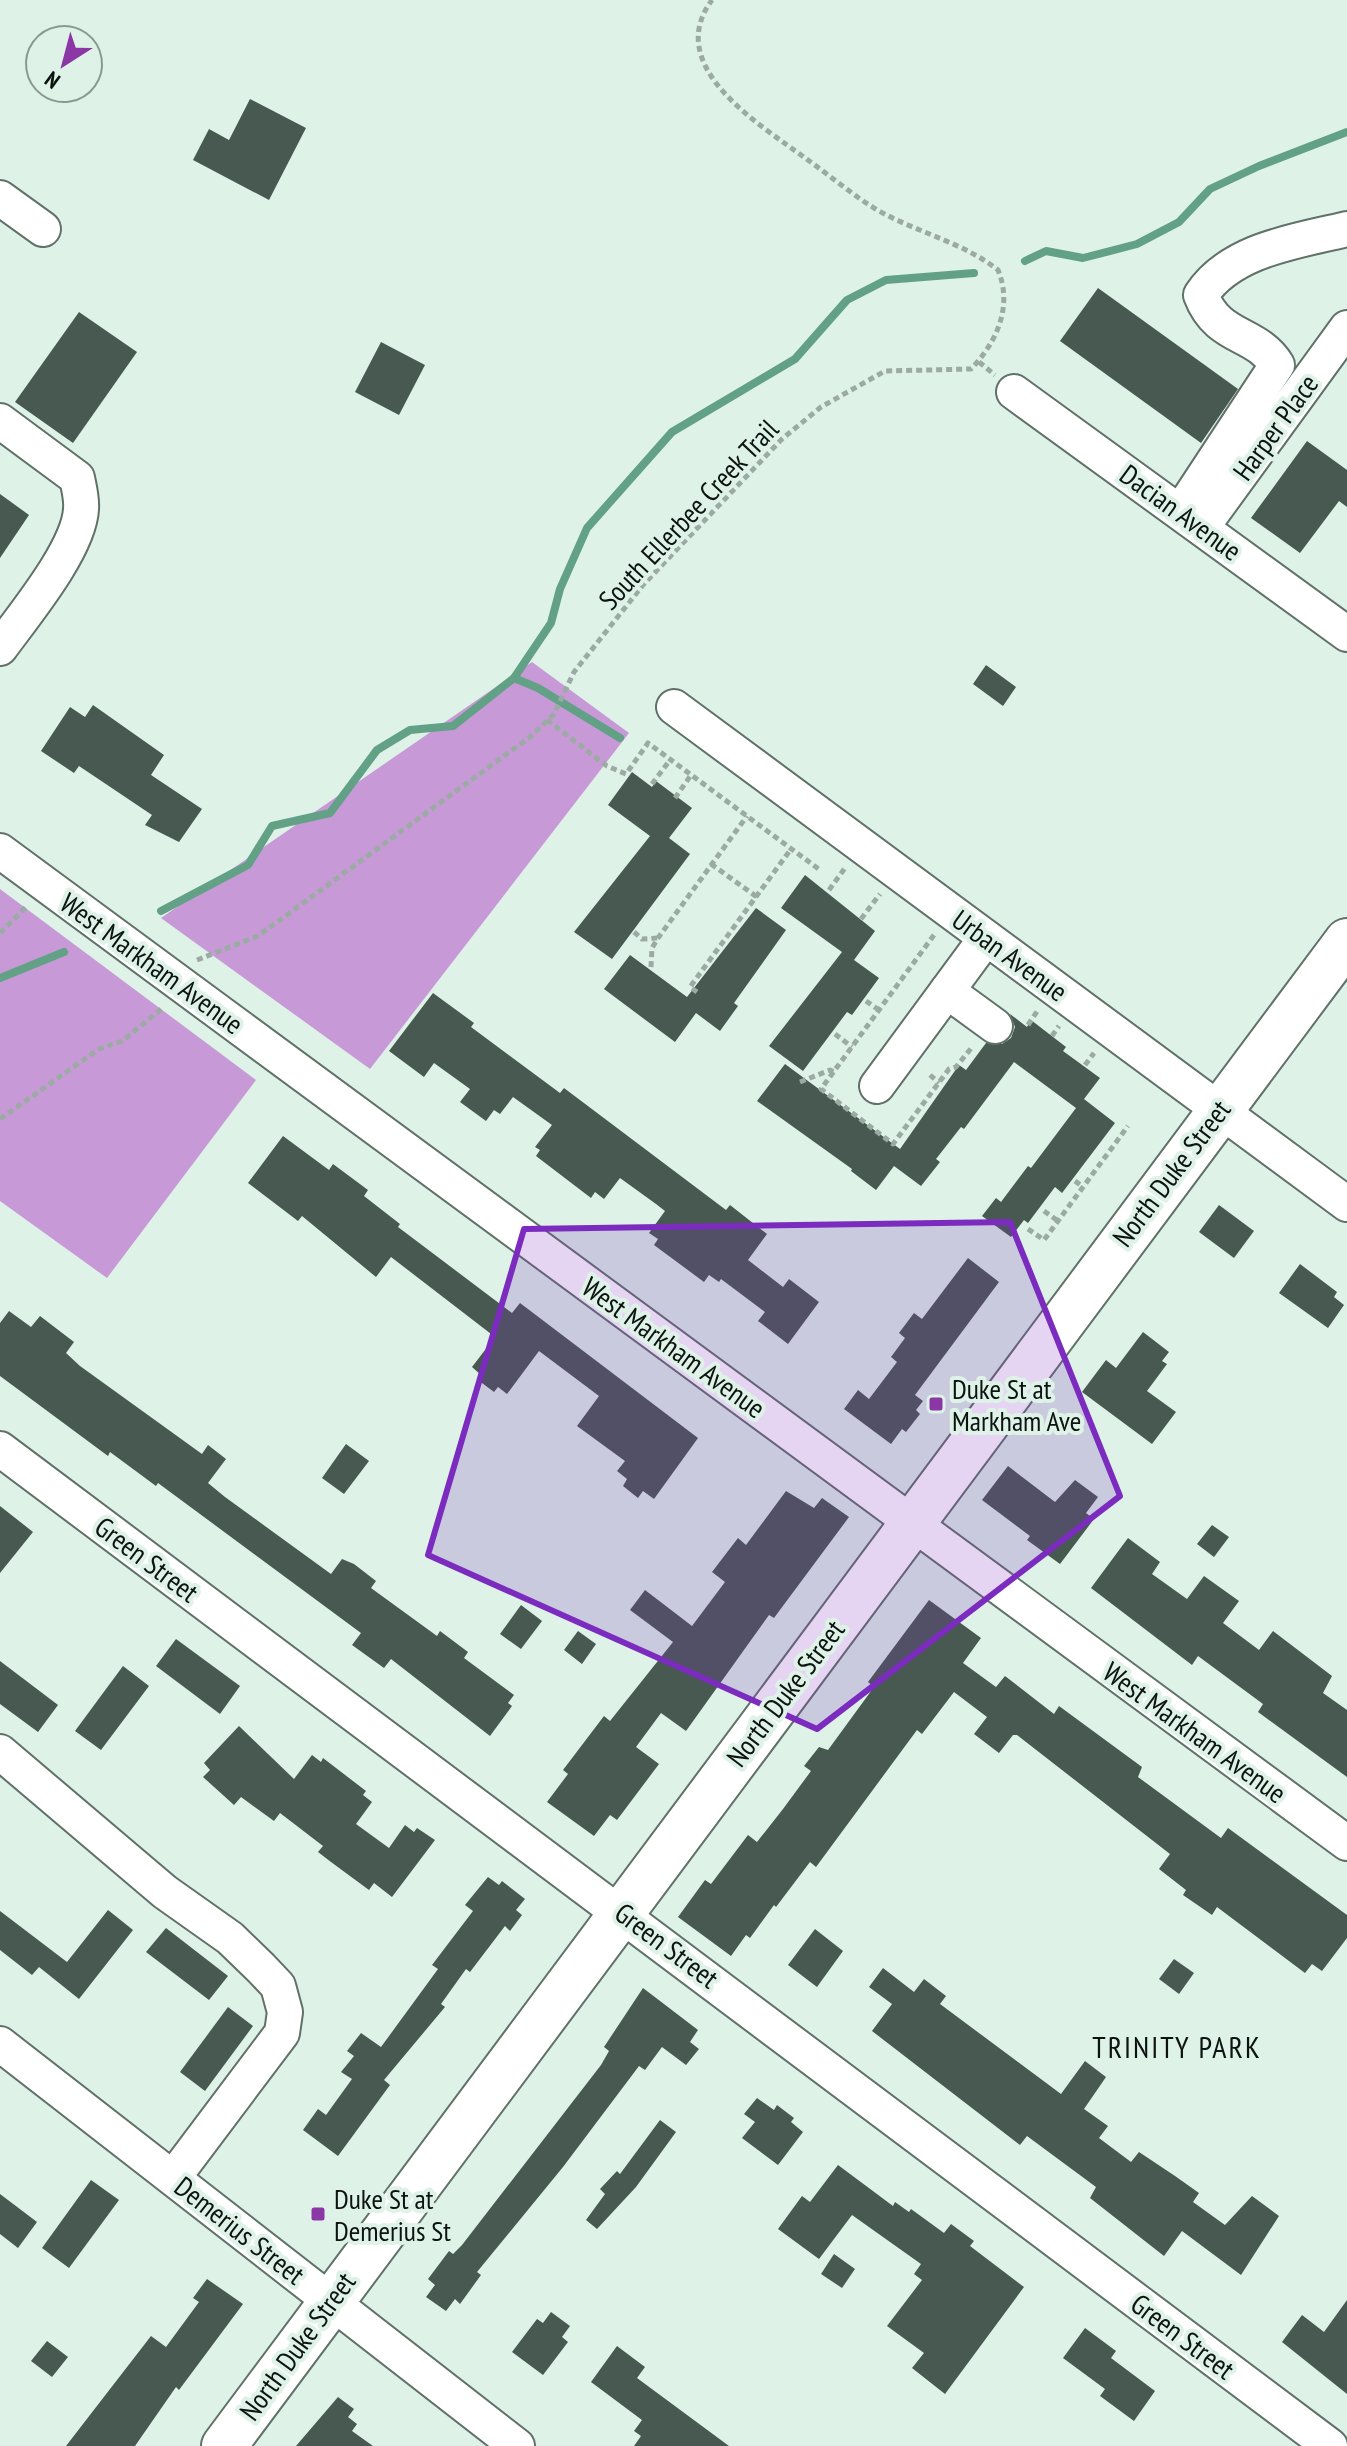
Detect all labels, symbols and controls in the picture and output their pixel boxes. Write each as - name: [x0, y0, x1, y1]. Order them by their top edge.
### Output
- north arrow: [24, 24, 104, 104]
- text: N: [39, 65, 65, 95]
- street label: Harper Place: [1224, 367, 1326, 487]
- street label: South Ellerbee Creek Trail: [590, 411, 786, 617]
- street label: Dacian Avenue: [1113, 455, 1249, 569]
- street label: West Markham Avenue: [53, 884, 251, 1042]
- street label: Urban Avenue: [945, 901, 1075, 1009]
- street label: North Duke Street: [1104, 1092, 1238, 1254]
- street label: West Markham Avenue: [575, 1268, 773, 1426]
- place label: Duke St at Markham Ave: [952, 1370, 1081, 1439]
- marker: Duke St at Markham Ave: [927, 1395, 945, 1413]
- street label: Green Street: [88, 1508, 207, 1610]
- street label: North Duke Street: [718, 1612, 852, 1774]
- street label: West Markham Avenue: [1096, 1653, 1294, 1811]
- street label: Green Street: [608, 1894, 727, 1996]
- district label: TRINITY PARK: [1092, 2027, 1262, 2066]
- street label: Demerius Street: [167, 2168, 313, 2293]
- place label: Duke St at Demerius St: [334, 2180, 451, 2249]
- marker: Duke St at Demerius St: [309, 2205, 327, 2223]
- street label: North Duke Street: [231, 2264, 363, 2427]
- street label: Green Street: [1124, 2285, 1243, 2387]

